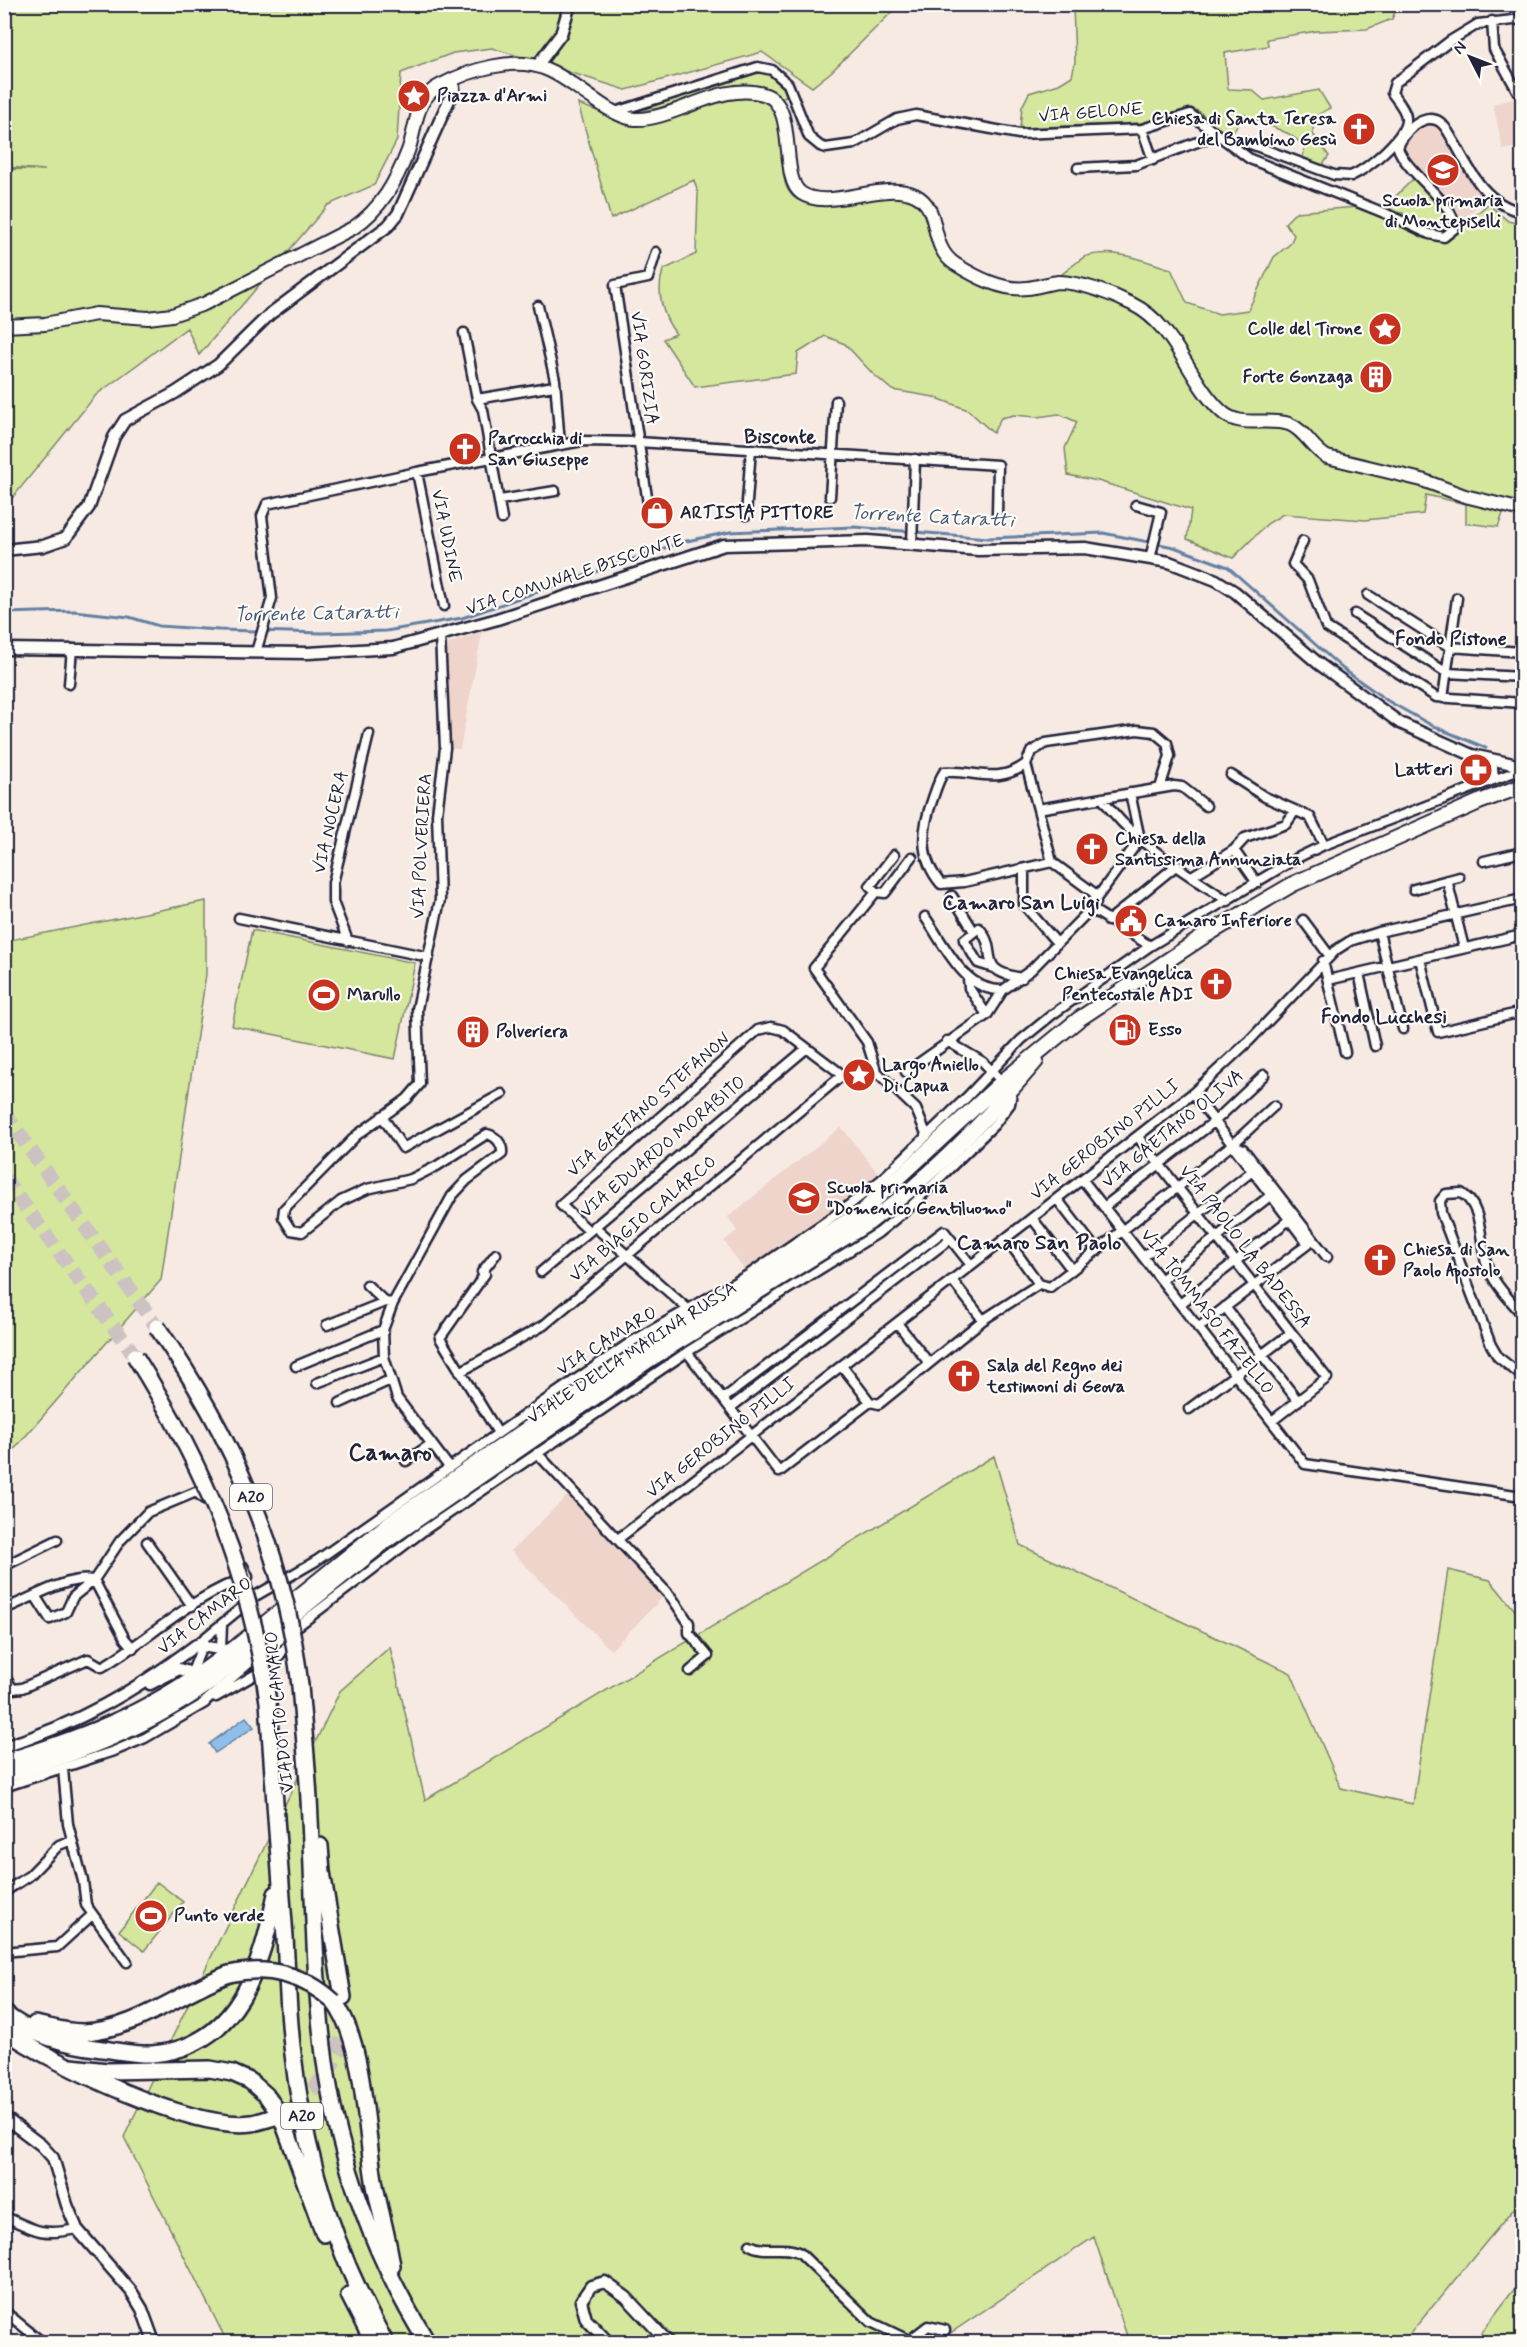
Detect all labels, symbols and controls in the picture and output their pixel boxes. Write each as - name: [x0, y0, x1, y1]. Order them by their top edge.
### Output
- north arrow: [1440, 27, 1500, 87]
- text: N: [1449, 37, 1471, 59]
- place icon: Piazza d'Armi: [396, 78, 432, 114]
- place label: Piazza d'Armi: [437, 84, 547, 108]
- street label: VIA GELONE: [1038, 97, 1145, 129]
- place label: Chiesa di Santa Teresa del Bambino Gesù: [1151, 107, 1337, 152]
- church icon: Chiesa di Santa Teresa del Bambino Gesù: [1341, 111, 1377, 147]
- school or university icon: Scuola primaria di Montepiselli: [1425, 152, 1461, 188]
- place label: Scuola primaria di Montepiselli: [1382, 189, 1504, 234]
- street label: VIA GORIZIA: [624, 310, 664, 426]
- place icon: Colle del Tirone: [1367, 311, 1403, 347]
- place label: Colle del Tirone: [1247, 317, 1362, 341]
- building icon: Forte Gonzaga: [1358, 359, 1394, 395]
- place label: Forte Gonzaga: [1243, 365, 1353, 389]
- district label: Bisconte: [744, 423, 816, 451]
- place label: Parrocchia di San Giuseppe: [488, 427, 589, 472]
- church icon: Parrocchia di San Giuseppe: [447, 431, 483, 467]
- street label: VIA UDINE: [425, 487, 467, 585]
- shop icon: ARTISTA PITTORE: [639, 495, 675, 531]
- water label: Torrente Cataratti: [849, 499, 1017, 535]
- place label: ARTISTA PITTORE: [680, 501, 834, 525]
- street label: VIA COMUNALE BISCONTE: [463, 528, 687, 622]
- water label: Torrente Cataratti: [234, 599, 401, 629]
- district label: Fondo Pistone: [1395, 626, 1507, 653]
- pharmacy icon: Latteri: [1458, 752, 1494, 788]
- place label: Latteri: [1395, 758, 1453, 782]
- street label: VIA NOCERA: [308, 768, 354, 876]
- street label: VIA POLVERIERA: [406, 773, 438, 919]
- place label: Chiesa della Santissima Annunziata: [1115, 827, 1301, 872]
- church icon: Chiesa della Santissima Annunziata: [1074, 831, 1110, 867]
- district label: Camaro San Luigi: [942, 889, 1100, 917]
- public building icon: Camaro Inferiore: [1113, 903, 1149, 939]
- place label: Camaro Inferiore: [1154, 909, 1292, 933]
- place label: Chiesa Evangelica Pentecostale ADI: [1054, 962, 1194, 1007]
- church icon: Chiesa Evangelica Pentecostale ADI: [1198, 966, 1234, 1002]
- sports icon: Marullo: [306, 977, 342, 1013]
- place label: Marullo: [347, 983, 400, 1007]
- district label: Fondo Lucchesi: [1321, 1004, 1447, 1031]
- fuel station icon: Esso: [1107, 1012, 1143, 1048]
- building icon: Polveriera: [455, 1014, 491, 1050]
- place label: Esso: [1148, 1018, 1182, 1042]
- place label: Polveriera: [496, 1020, 568, 1044]
- street label: VIA GAETANO STEFANON: [562, 1027, 736, 1183]
- place label: Largo Aniello Di Capua: [882, 1053, 979, 1098]
- place icon: Largo Aniello Di Capua: [841, 1057, 877, 1093]
- street label: VIA GAETANO OLIVA: [1097, 1064, 1249, 1194]
- street label: VIA EDUARDO MORABITO: [575, 1070, 751, 1224]
- street label: VIA GEROBINO PILLI: [1025, 1074, 1185, 1206]
- street label: VIA BIAGIO CALARCO: [564, 1150, 722, 1288]
- street label: VIA PAOLO LA BADESSA: [1173, 1160, 1317, 1334]
- place label: Scuola primaria "Domenico Gentiluomo": [827, 1176, 1012, 1221]
- school or university icon: Scuola primaria "Domenico Gentiluomo": [786, 1180, 822, 1216]
- street label: VIA TOMMASO FAZELLO: [1135, 1224, 1279, 1400]
- district label: Camaro San Paolo: [957, 1229, 1121, 1257]
- place label: Chiesa di San Paolo Apostolo: [1403, 1238, 1510, 1284]
- church icon: Chiesa di San Paolo Apostolo: [1362, 1242, 1398, 1278]
- street label: VIALE DELLA MARINA RUSSA: [523, 1276, 741, 1430]
- street label: VIA CAMARO: [552, 1301, 662, 1381]
- place label: Sala del Regno dei testimoni di Geova: [986, 1354, 1125, 1399]
- church icon: Sala del Regno dei testimoni di Geova: [946, 1358, 982, 1394]
- street label: VIA GEROBINO PILLI: [641, 1372, 801, 1504]
- district label: Camaro: [348, 1438, 432, 1469]
- road number: A20: [230, 1484, 272, 1510]
- street label: VIA CAMARO: [153, 1571, 257, 1661]
- street label: VIADOTTO CAMARO: [260, 1630, 300, 1794]
- sports icon: Punto verde: [133, 1898, 169, 1934]
- place label: Punto verde: [174, 1904, 265, 1928]
- road number: A20: [281, 2103, 323, 2129]

